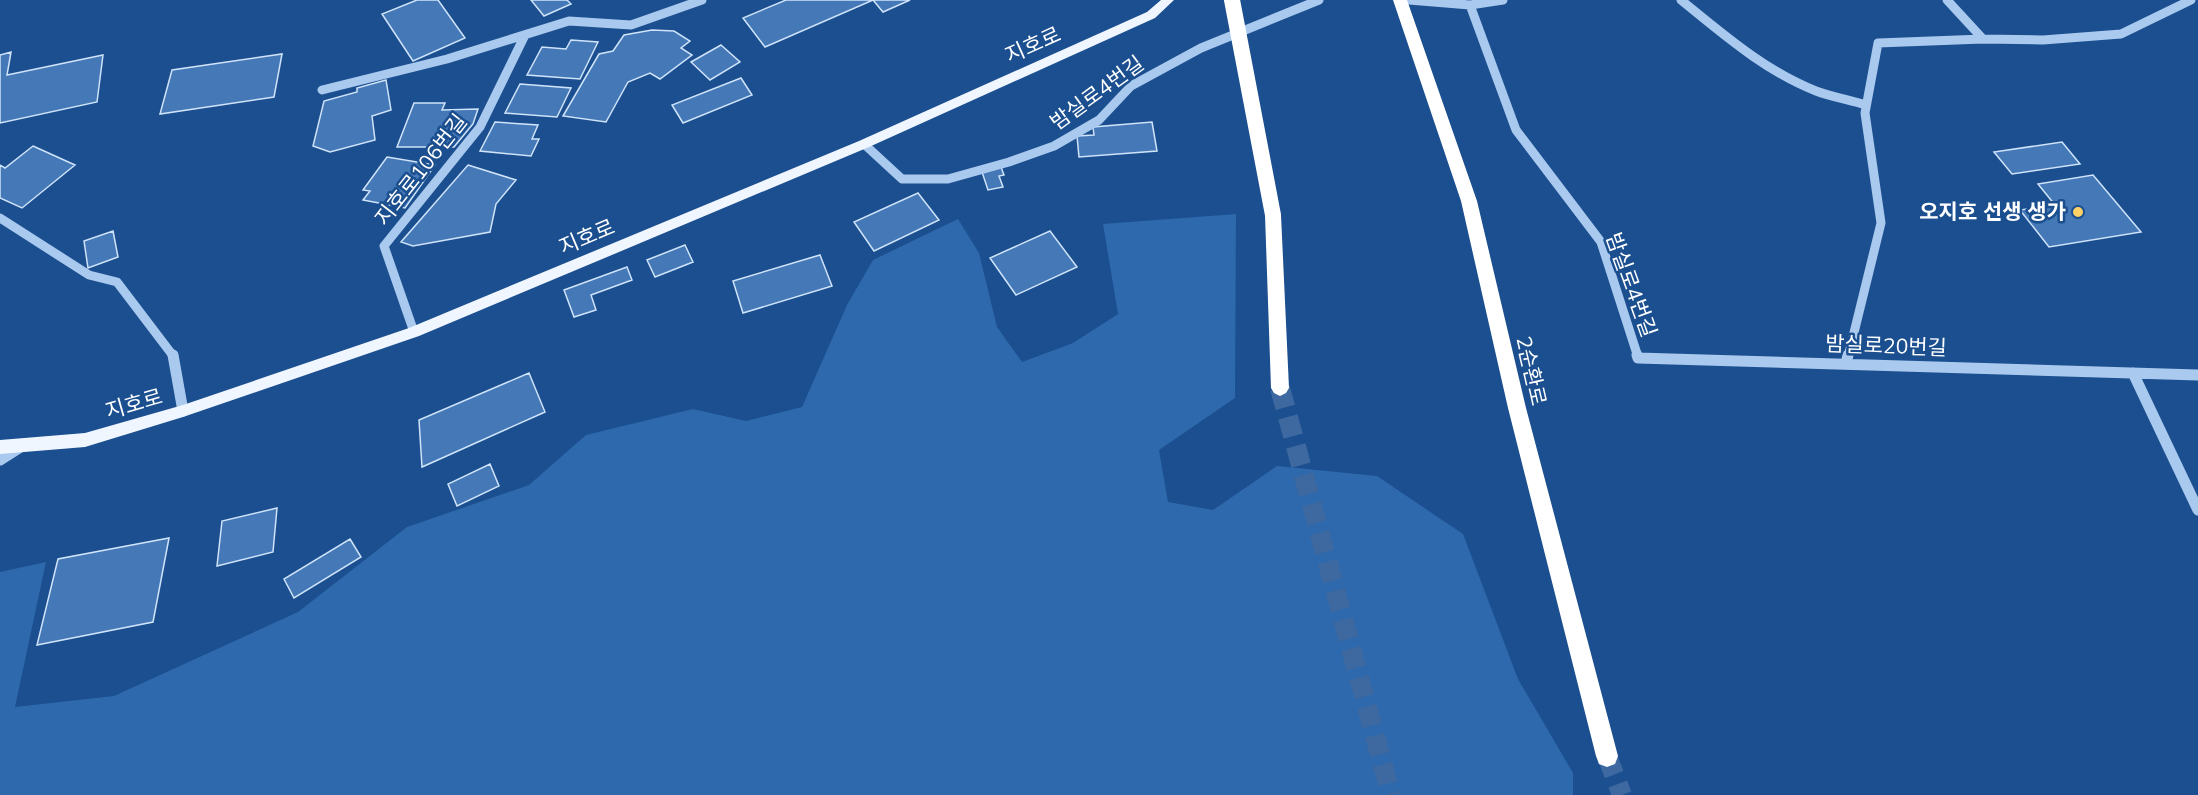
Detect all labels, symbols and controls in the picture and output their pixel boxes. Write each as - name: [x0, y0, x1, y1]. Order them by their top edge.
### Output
- street label: 지호로: [1001, 20, 1064, 68]
- street label: 밤실로4번길: [1045, 50, 1148, 135]
- street label: 지호로106번길: [369, 108, 472, 230]
- place label: 오지호 선생 생가: [1919, 198, 2066, 224]
- marker: 오지호 선생 생가: [2071, 205, 2085, 219]
- street label: 지호로: [555, 213, 618, 259]
- street label: 밤실로4번길: [1601, 229, 1663, 340]
- street label: 밤실로20번길: [1825, 330, 1947, 360]
- street label: 2순환로: [1511, 333, 1553, 408]
- street label: 지호로: [102, 383, 165, 424]

